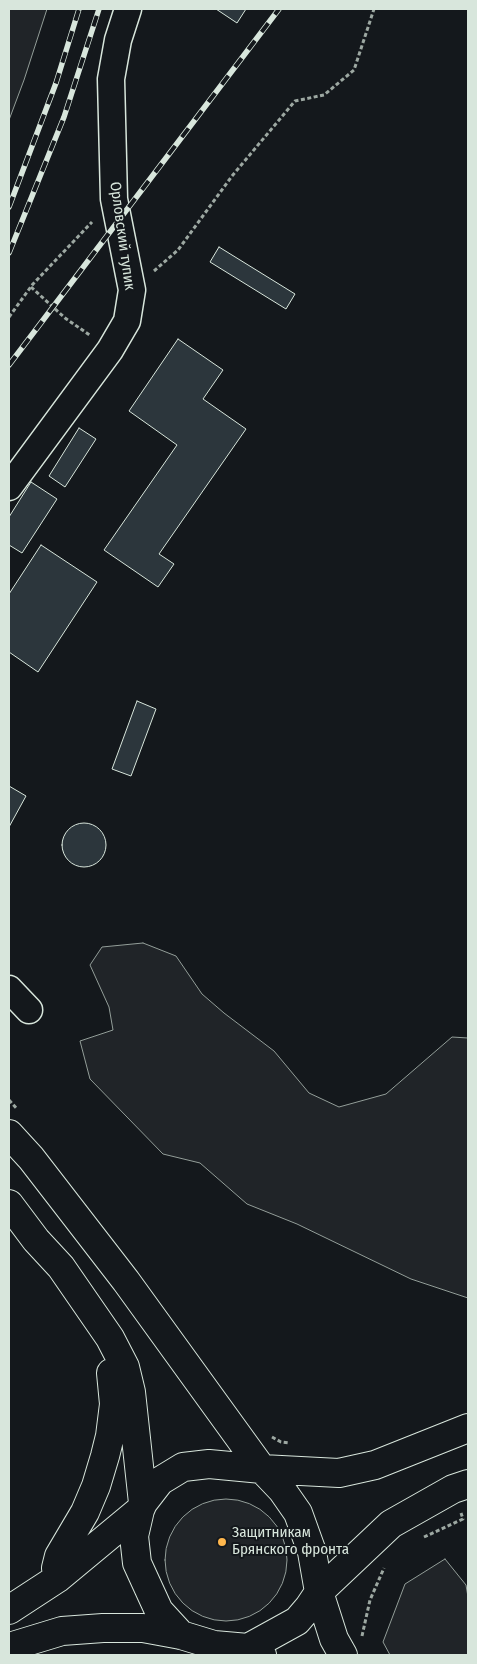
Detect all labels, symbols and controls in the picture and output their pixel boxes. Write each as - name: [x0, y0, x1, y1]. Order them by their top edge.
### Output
- street label: Орловский тупик: [105, 181, 139, 291]
- place label: Защитникам Брянского фронта: [232, 1524, 349, 1559]
- marker: Защитникам Брянского фронта: [216, 1536, 228, 1548]

